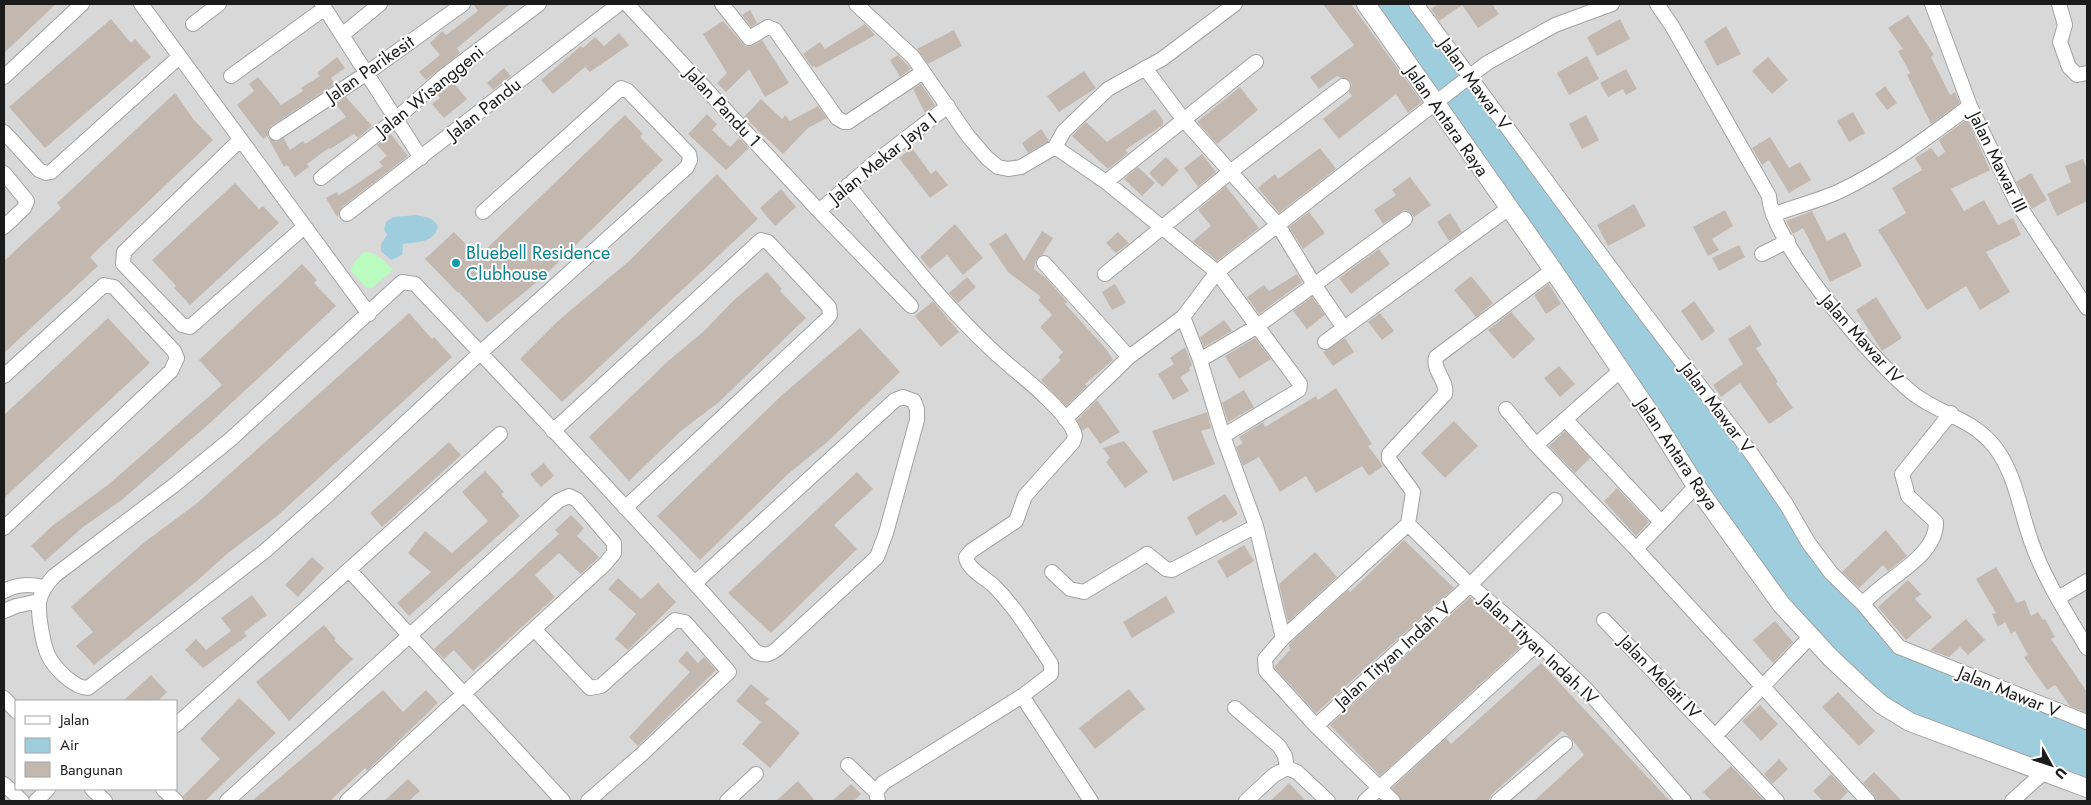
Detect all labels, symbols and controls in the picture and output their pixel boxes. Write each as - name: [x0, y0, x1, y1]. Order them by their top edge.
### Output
- street label: Jalan Parikesit: [319, 29, 420, 110]
- street label: Jalan Mawar V: [1432, 31, 1517, 135]
- street label: Jalan Wisanggeni: [369, 39, 490, 144]
- street label: Jalan Antara Raya: [1398, 58, 1495, 182]
- street label: Jalan Pandu 1: [678, 60, 767, 153]
- street label: Jalan Pandu: [440, 72, 527, 147]
- street label: Jalan Mawar III: [1961, 105, 2034, 217]
- street label: Jalan Mekar Jaya I: [822, 106, 942, 211]
- place label: Bluebell Residence Clubhouse: [466, 240, 610, 287]
- marker: Bluebell Residence Clubhouse: [450, 257, 462, 269]
- street label: Jalan Mawar IV: [1813, 287, 1909, 390]
- street label: Jalan Mawar V: [1673, 355, 1760, 459]
- street label: Jalan Antara Raya: [1629, 391, 1724, 515]
- street label: Jalan Tityan Indah IV: [1473, 586, 1604, 711]
- street label: Jalan Tityan Indah V: [1327, 595, 1457, 716]
- street label: Jalan Melati IV: [1612, 628, 1707, 725]
- street label: Jalan Mawar V: [1952, 659, 2064, 724]
- legend: [15, 700, 178, 790]
- text: Jalan: [58, 709, 89, 731]
- text: Air: [60, 734, 80, 756]
- north arrow: [2026, 740, 2076, 790]
- text: Bangunan: [60, 759, 123, 781]
- text: U: [2050, 763, 2072, 784]

